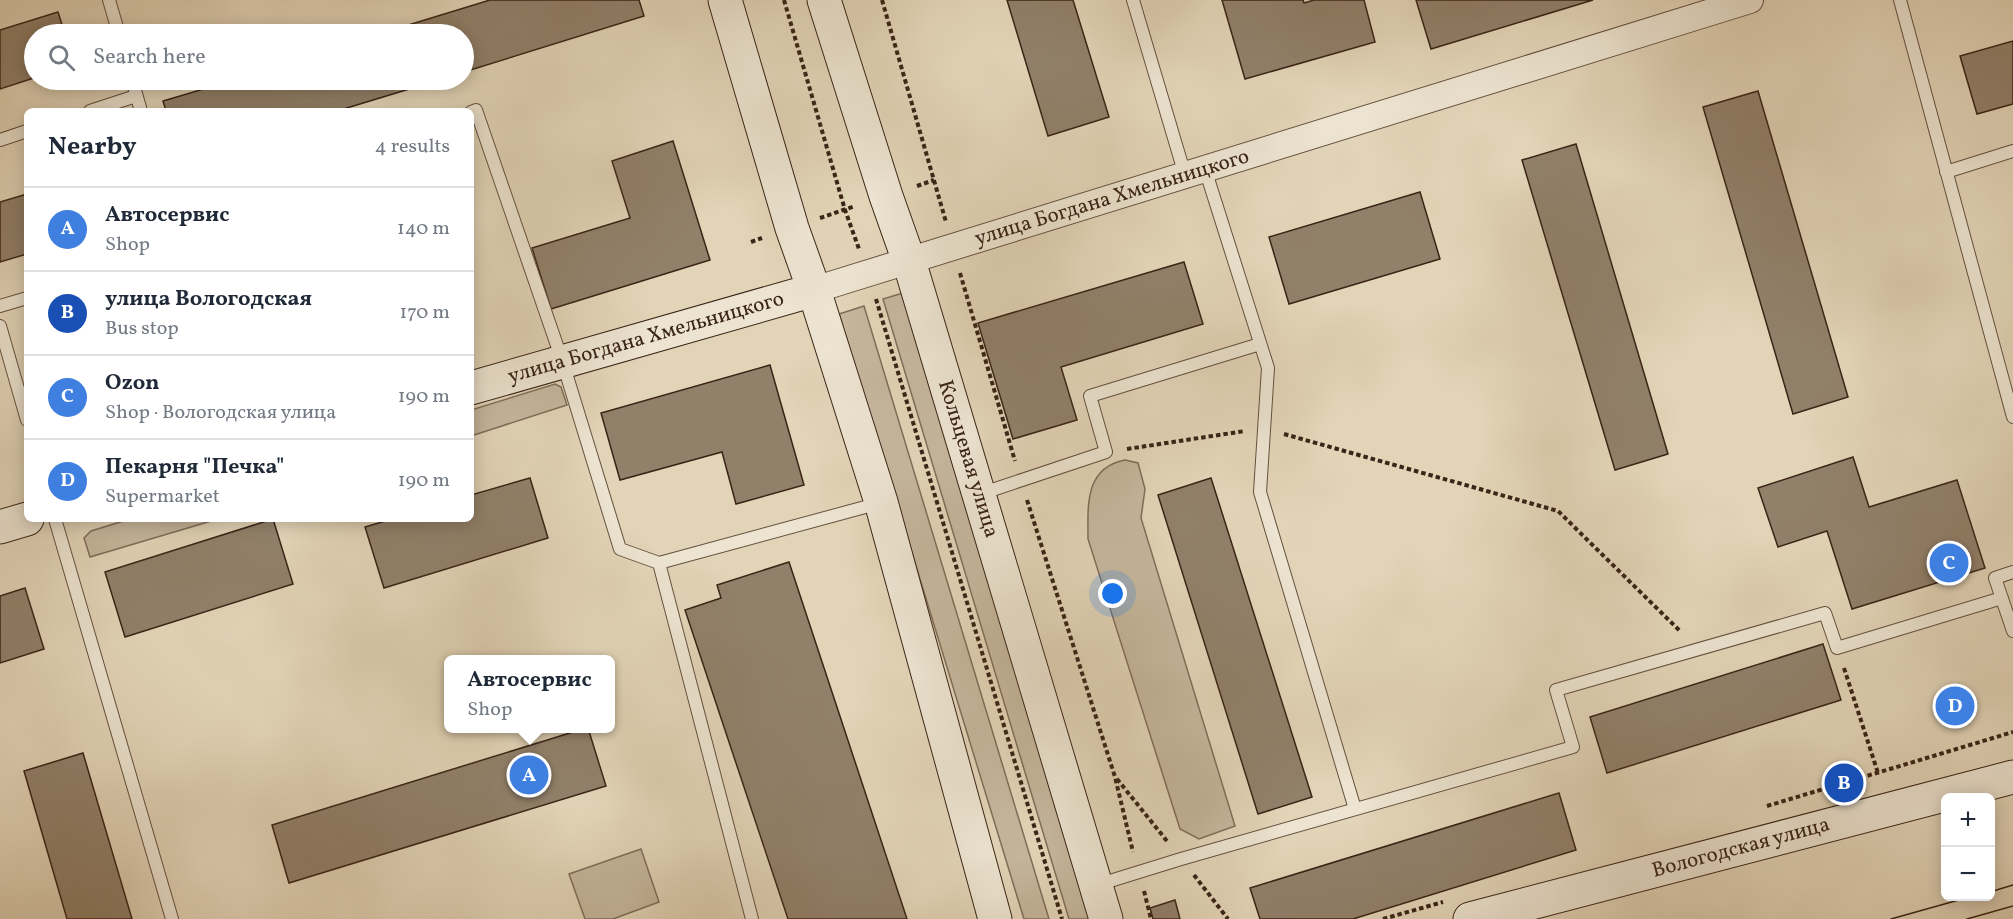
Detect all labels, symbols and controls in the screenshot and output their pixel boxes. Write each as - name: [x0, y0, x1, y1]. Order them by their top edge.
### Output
- search box: [24, 24, 474, 90]
- icon: search: [45, 41, 78, 74]
- text: Search here: [93, 42, 206, 73]
- text: Nearby: [48, 129, 137, 165]
- text: 4 results: [375, 133, 450, 161]
- street label: улица Богдана Хмельницкого: [971, 142, 1253, 254]
- text: Автосервис: [105, 200, 229, 231]
- text: A: [60, 215, 75, 243]
- text: 140 m: [397, 215, 450, 243]
- text: Shop: [105, 231, 150, 259]
- text: улица Вологодская: [105, 284, 312, 315]
- street label: улица Богдана Хмельницкого: [505, 285, 787, 391]
- text: B: [61, 299, 74, 327]
- text: 170 m: [400, 299, 450, 327]
- text: Bus stop: [105, 315, 179, 343]
- text: Ozon: [105, 368, 160, 399]
- street label: Кольцевая улица: [930, 377, 1006, 541]
- text: C: [61, 383, 74, 411]
- text: 190 m: [398, 383, 450, 411]
- text: Shop · Вологодская улица: [105, 399, 336, 427]
- text: Пекарня "Печка": [105, 452, 284, 483]
- text: D: [60, 467, 75, 495]
- text: 190 m: [398, 467, 450, 495]
- text: Supermarket: [105, 483, 220, 511]
- pin: C: [1930, 540, 1968, 586]
- your location: [1098, 579, 1127, 608]
- popup: [444, 655, 615, 733]
- text: Автосервис: [467, 665, 592, 696]
- pin: D: [1936, 684, 1974, 728]
- text: Shop: [467, 696, 512, 724]
- pin: A: [510, 752, 548, 798]
- pin: B: [1824, 760, 1864, 806]
- map controls: [1941, 793, 1995, 901]
- button: +: [1941, 793, 1995, 847]
- street label: Вологодская улица: [1649, 810, 1833, 886]
- button: −: [1941, 847, 1995, 901]

